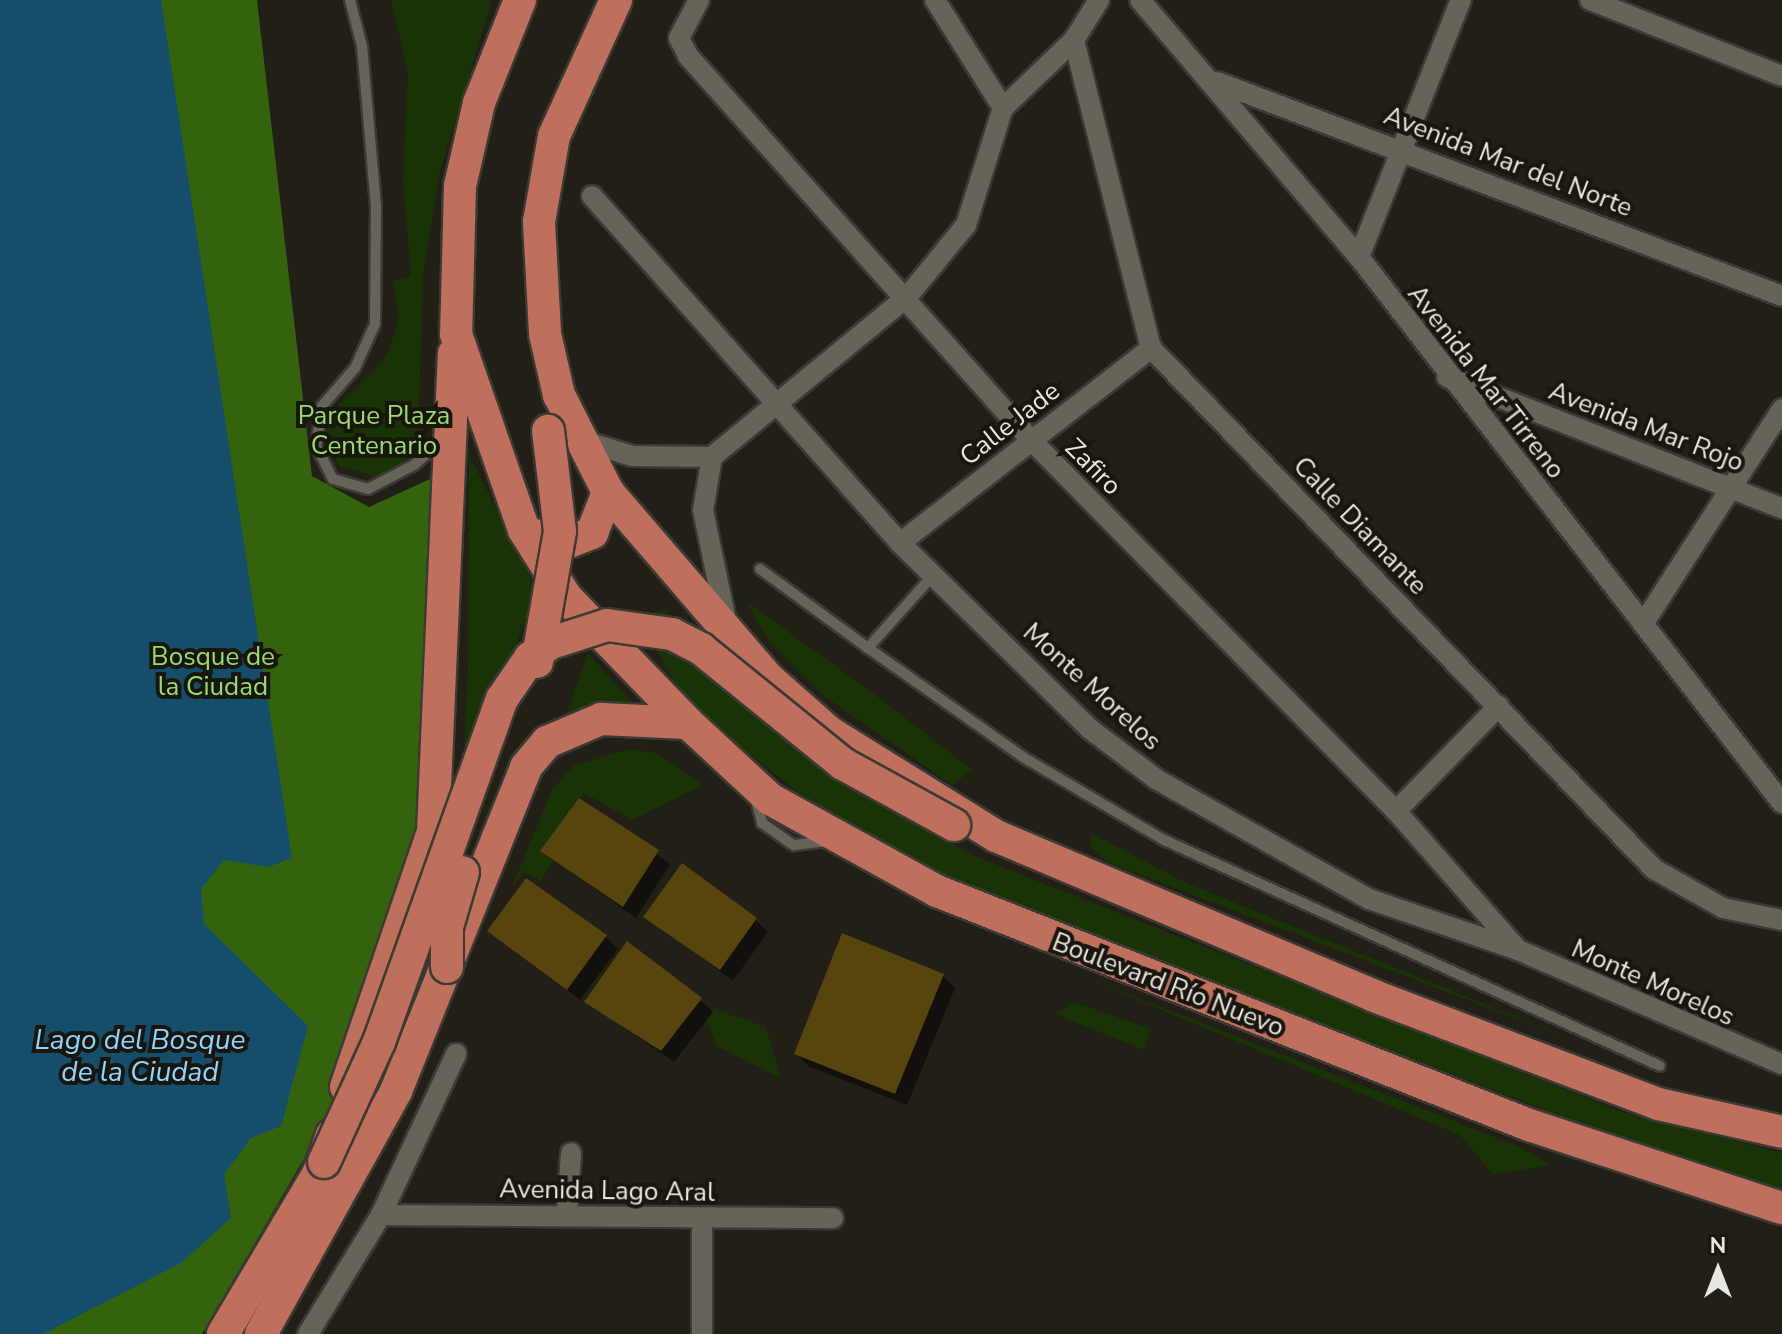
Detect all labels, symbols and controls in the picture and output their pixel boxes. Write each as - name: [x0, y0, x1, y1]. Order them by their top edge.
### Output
- street label: Avenida Mar del Norte: [1379, 100, 1637, 224]
- street label: Avenida Mar Tirreno: [1401, 279, 1571, 485]
- street label: Calle Jade: [954, 375, 1066, 473]
- street label: Avenida Mar Rojo: [1544, 376, 1748, 478]
- park label: Parque Plaza Centenario: [298, 400, 450, 462]
- street label: Zafiro: [1058, 432, 1128, 502]
- street label: Calle Diamante: [1286, 451, 1434, 601]
- street label: Monte Morelos: [1016, 617, 1168, 757]
- park label: Bosque de la Ciudad: [151, 641, 275, 702]
- street label: Boulevard Río Nuevo: [1048, 926, 1288, 1044]
- street label: Monte Morelos: [1567, 933, 1739, 1033]
- water label: Lago del Bosque de la Ciudad: [35, 1023, 245, 1089]
- street label: Avenida Lago Aral: [499, 1174, 715, 1208]
- north arrow: [1678, 1230, 1758, 1310]
- text: N: [1710, 1231, 1726, 1261]

